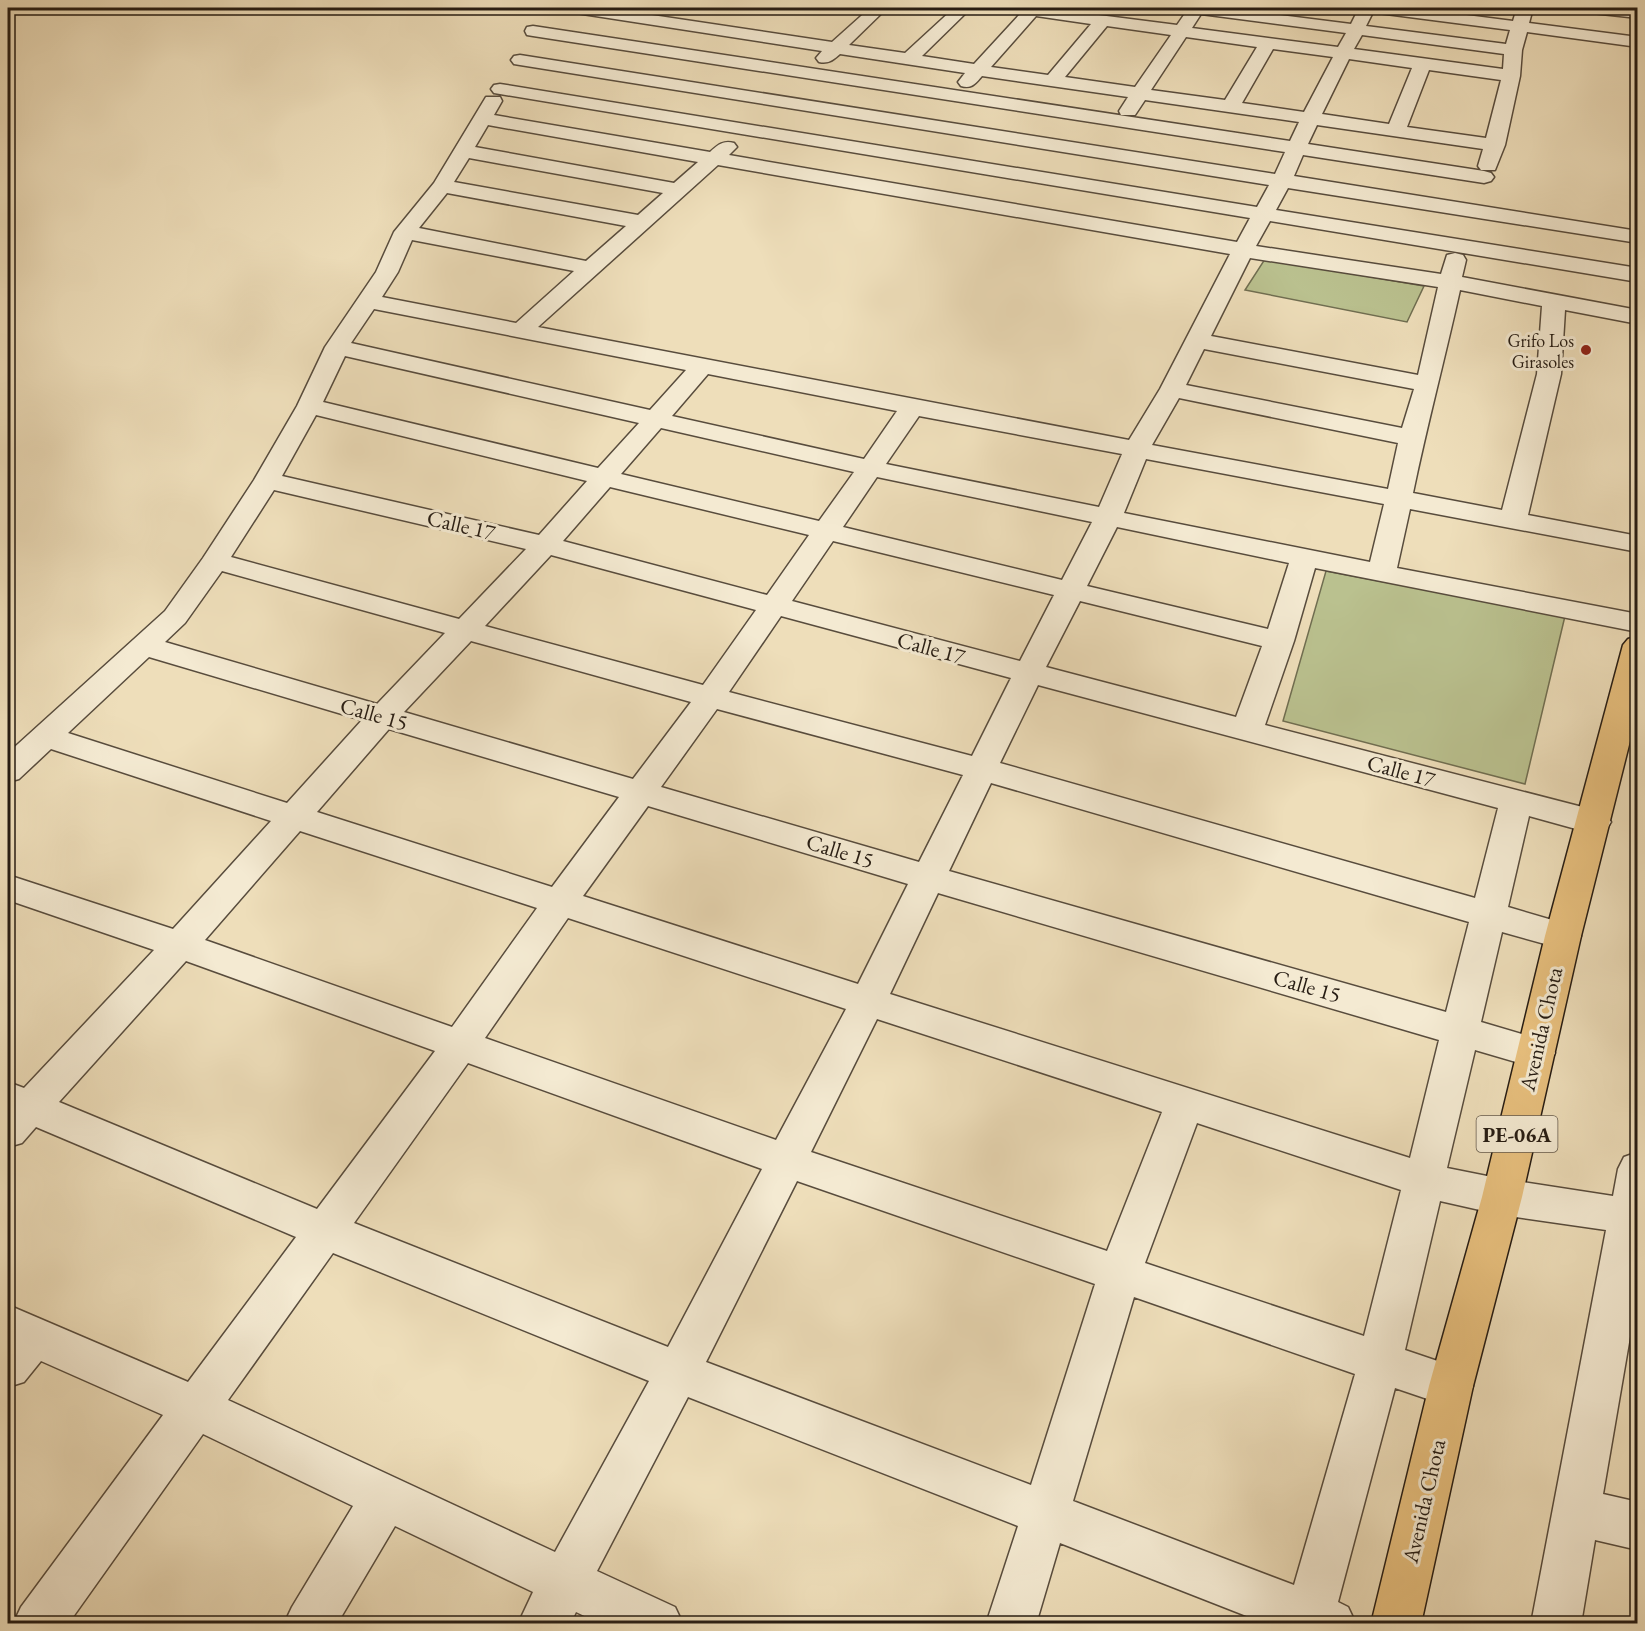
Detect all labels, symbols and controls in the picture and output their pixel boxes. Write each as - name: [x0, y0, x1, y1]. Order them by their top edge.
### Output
- place label: Grifo Los Girasoles: [1507, 329, 1574, 373]
- marker: Grifo Los Girasoles: [1579, 343, 1593, 357]
- street label: Calle 17: [424, 503, 498, 547]
- street label: Calle 17: [894, 625, 969, 671]
- street label: Calle 15: [337, 691, 411, 737]
- street label: Calle 17: [1364, 748, 1439, 794]
- street label: Calle 15: [803, 827, 877, 875]
- street label: Calle 15: [1270, 963, 1344, 1009]
- street label: Avenida Chota: [1512, 964, 1569, 1095]
- road number: PE-06A: [1476, 1116, 1558, 1152]
- street label: Avenida Chota: [1395, 1436, 1452, 1567]

